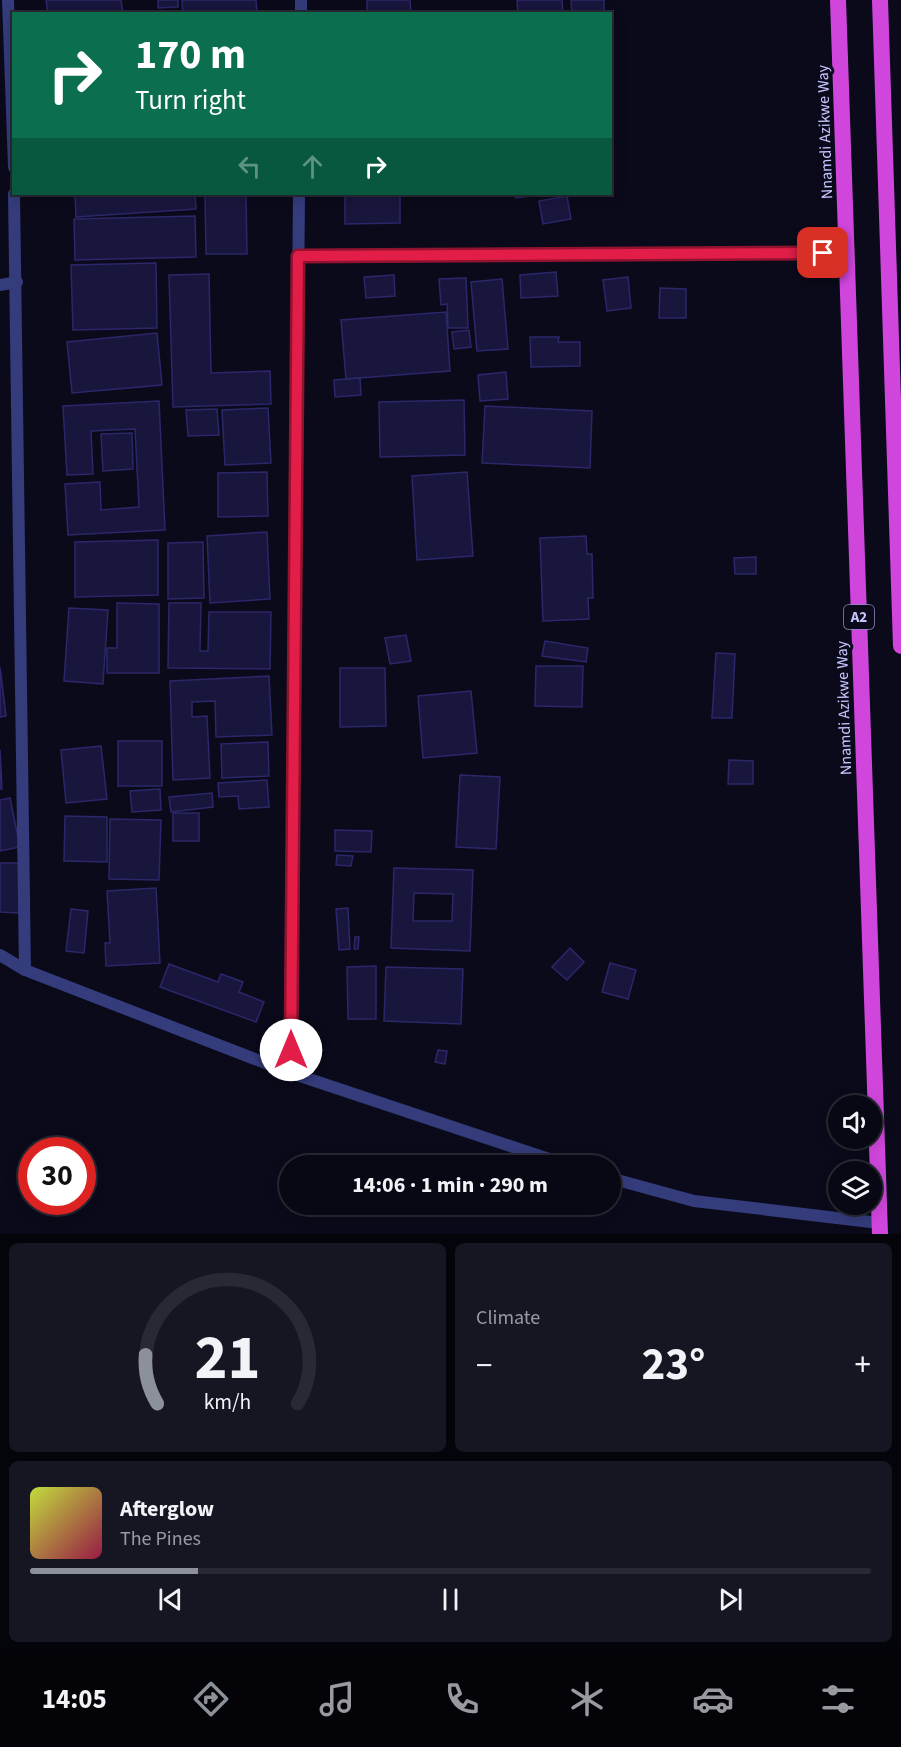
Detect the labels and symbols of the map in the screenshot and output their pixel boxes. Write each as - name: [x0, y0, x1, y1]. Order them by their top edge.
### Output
- street label: Nnamdi Azikwe Way: [812, 64, 838, 199]
- pin: [797, 227, 848, 278]
- road number: A2: [844, 605, 874, 629]
- street label: Nnamdi Azikwe Way: [831, 640, 857, 775]
- position arrow: [259, 1018, 323, 1082]
- speed limit sign: 30: [18, 1137, 96, 1215]

